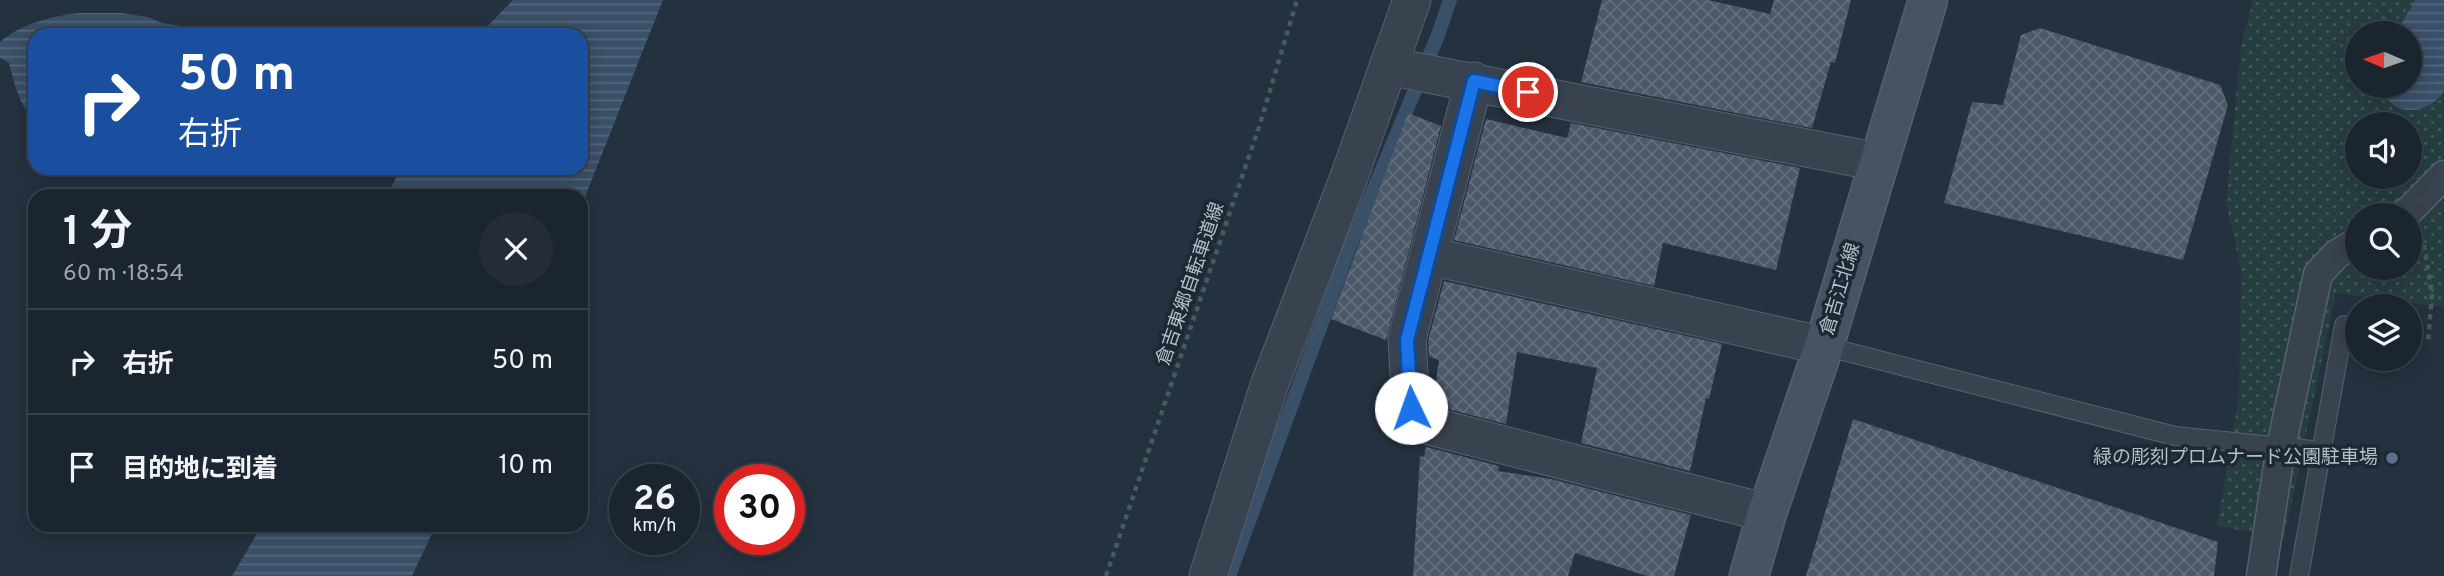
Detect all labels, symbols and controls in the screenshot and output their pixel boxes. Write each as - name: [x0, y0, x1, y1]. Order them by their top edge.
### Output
- north arrow: [2345, 21, 2422, 98]
- map controls: [2345, 21, 2422, 371]
- text: 50 m: [178, 46, 295, 108]
- icon: right: [63, 56, 154, 147]
- pin: [1498, 62, 1558, 122]
- icon: arrive: [1509, 73, 1547, 111]
- button: sound: [2345, 112, 2422, 189]
- text: 右折: [178, 116, 242, 156]
- street label: 倉吉東郷自転車道線: [1152, 199, 1230, 369]
- button: search: [2345, 203, 2422, 280]
- text: 1 分: [63, 207, 132, 260]
- button: close: [479, 212, 553, 286]
- street label: 倉吉江北線: [1816, 240, 1866, 338]
- text: 60 m · 18:54: [63, 260, 184, 289]
- button: layers: [2345, 294, 2422, 371]
- icon: right: [63, 343, 101, 381]
- text: 50 m: [492, 345, 553, 378]
- text: 右折: [122, 349, 174, 382]
- position arrow: [1374, 371, 1448, 445]
- place label: 緑の彫刻プロムナード公園駐車場: [2093, 446, 2378, 470]
- icon: arrive: [63, 448, 101, 486]
- text: 10 m: [498, 450, 553, 483]
- marker: 緑の彫刻プロムナード公園駐車場: [2384, 450, 2400, 466]
- text: 目的地に到着: [122, 454, 278, 487]
- speed limit sign: 30: [714, 464, 805, 555]
- text: 26: [633, 478, 676, 522]
- text: km/h: [633, 515, 676, 538]

